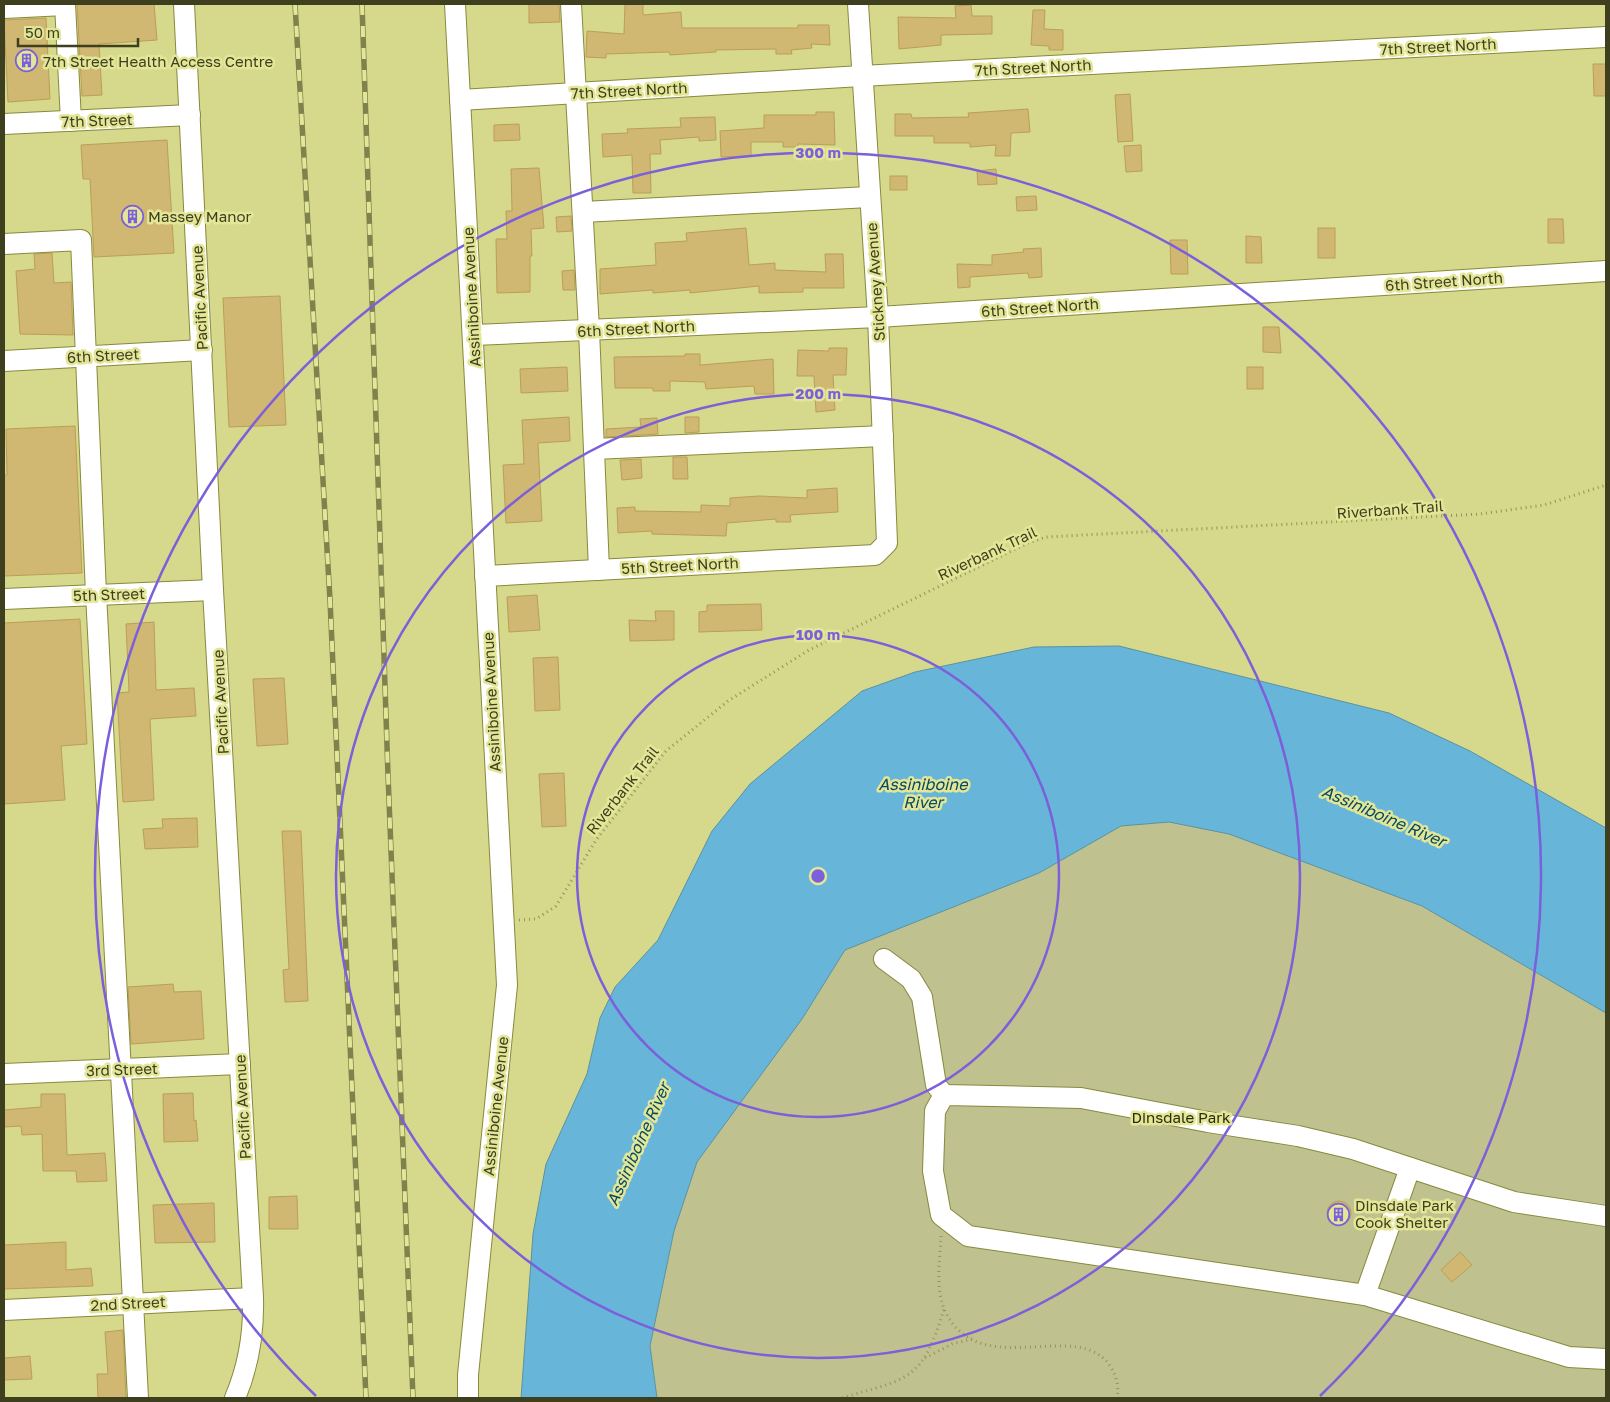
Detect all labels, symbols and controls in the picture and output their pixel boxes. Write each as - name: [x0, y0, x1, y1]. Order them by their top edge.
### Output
- scale bar: [18, 15, 138, 47]
- text: 50 m: [25, 23, 60, 41]
- street label: 7th Street North: [1379, 34, 1497, 58]
- building icon: 7th Street Health Access Centre: [15, 49, 39, 73]
- place label: 7th Street Health Access Centre: [43, 52, 273, 70]
- street label: 7th Street North: [974, 55, 1092, 79]
- street label: 7th Street North: [570, 78, 688, 102]
- street label: 7th Street: [61, 110, 133, 130]
- text: 300 m: [795, 143, 841, 161]
- building icon: Massey Manor: [120, 204, 144, 228]
- place label: Massey Manor: [148, 207, 251, 225]
- street label: Stickney Avenue: [862, 222, 888, 342]
- street label: Assiniboine Avenue: [458, 226, 484, 367]
- street label: Pacific Avenue: [187, 245, 211, 351]
- street label: 6th Street North: [1385, 268, 1503, 294]
- street label: 6th Street North: [981, 294, 1099, 320]
- street label: 6th Street North: [577, 316, 695, 340]
- street label: 6th Street: [66, 344, 140, 366]
- text: 200 m: [795, 384, 841, 402]
- street label: Riverbank Trail: [1336, 496, 1444, 522]
- street label: Riverbank Trail: [935, 522, 1039, 584]
- street label: 5th Street North: [621, 553, 739, 577]
- street label: 5th Street: [73, 584, 145, 604]
- text: 100 m: [796, 625, 840, 643]
- street label: Assiniboine Avenue: [478, 631, 504, 772]
- street label: Pacific Avenue: [208, 649, 232, 755]
- street label: Riverbank Trail: [582, 742, 662, 838]
- water label: Assiniboine River: [879, 774, 969, 812]
- water label: Assiniboine River: [1319, 781, 1451, 852]
- centre of rings: [809, 867, 827, 885]
- street label: Assiniboine Avenue: [479, 1035, 511, 1177]
- street label: Pacific Avenue: [230, 1054, 254, 1160]
- street label: 3rd Street: [86, 1059, 158, 1079]
- water label: Assiniboine River: [602, 1077, 675, 1208]
- park label: Dinsdale Park: [1132, 1108, 1231, 1126]
- place label: Dinsdale Park Cook Shelter: [1355, 1196, 1454, 1231]
- building icon: Dinsdale Park Cook Shelter: [1327, 1202, 1351, 1226]
- street label: 2nd Street: [90, 1292, 166, 1314]

